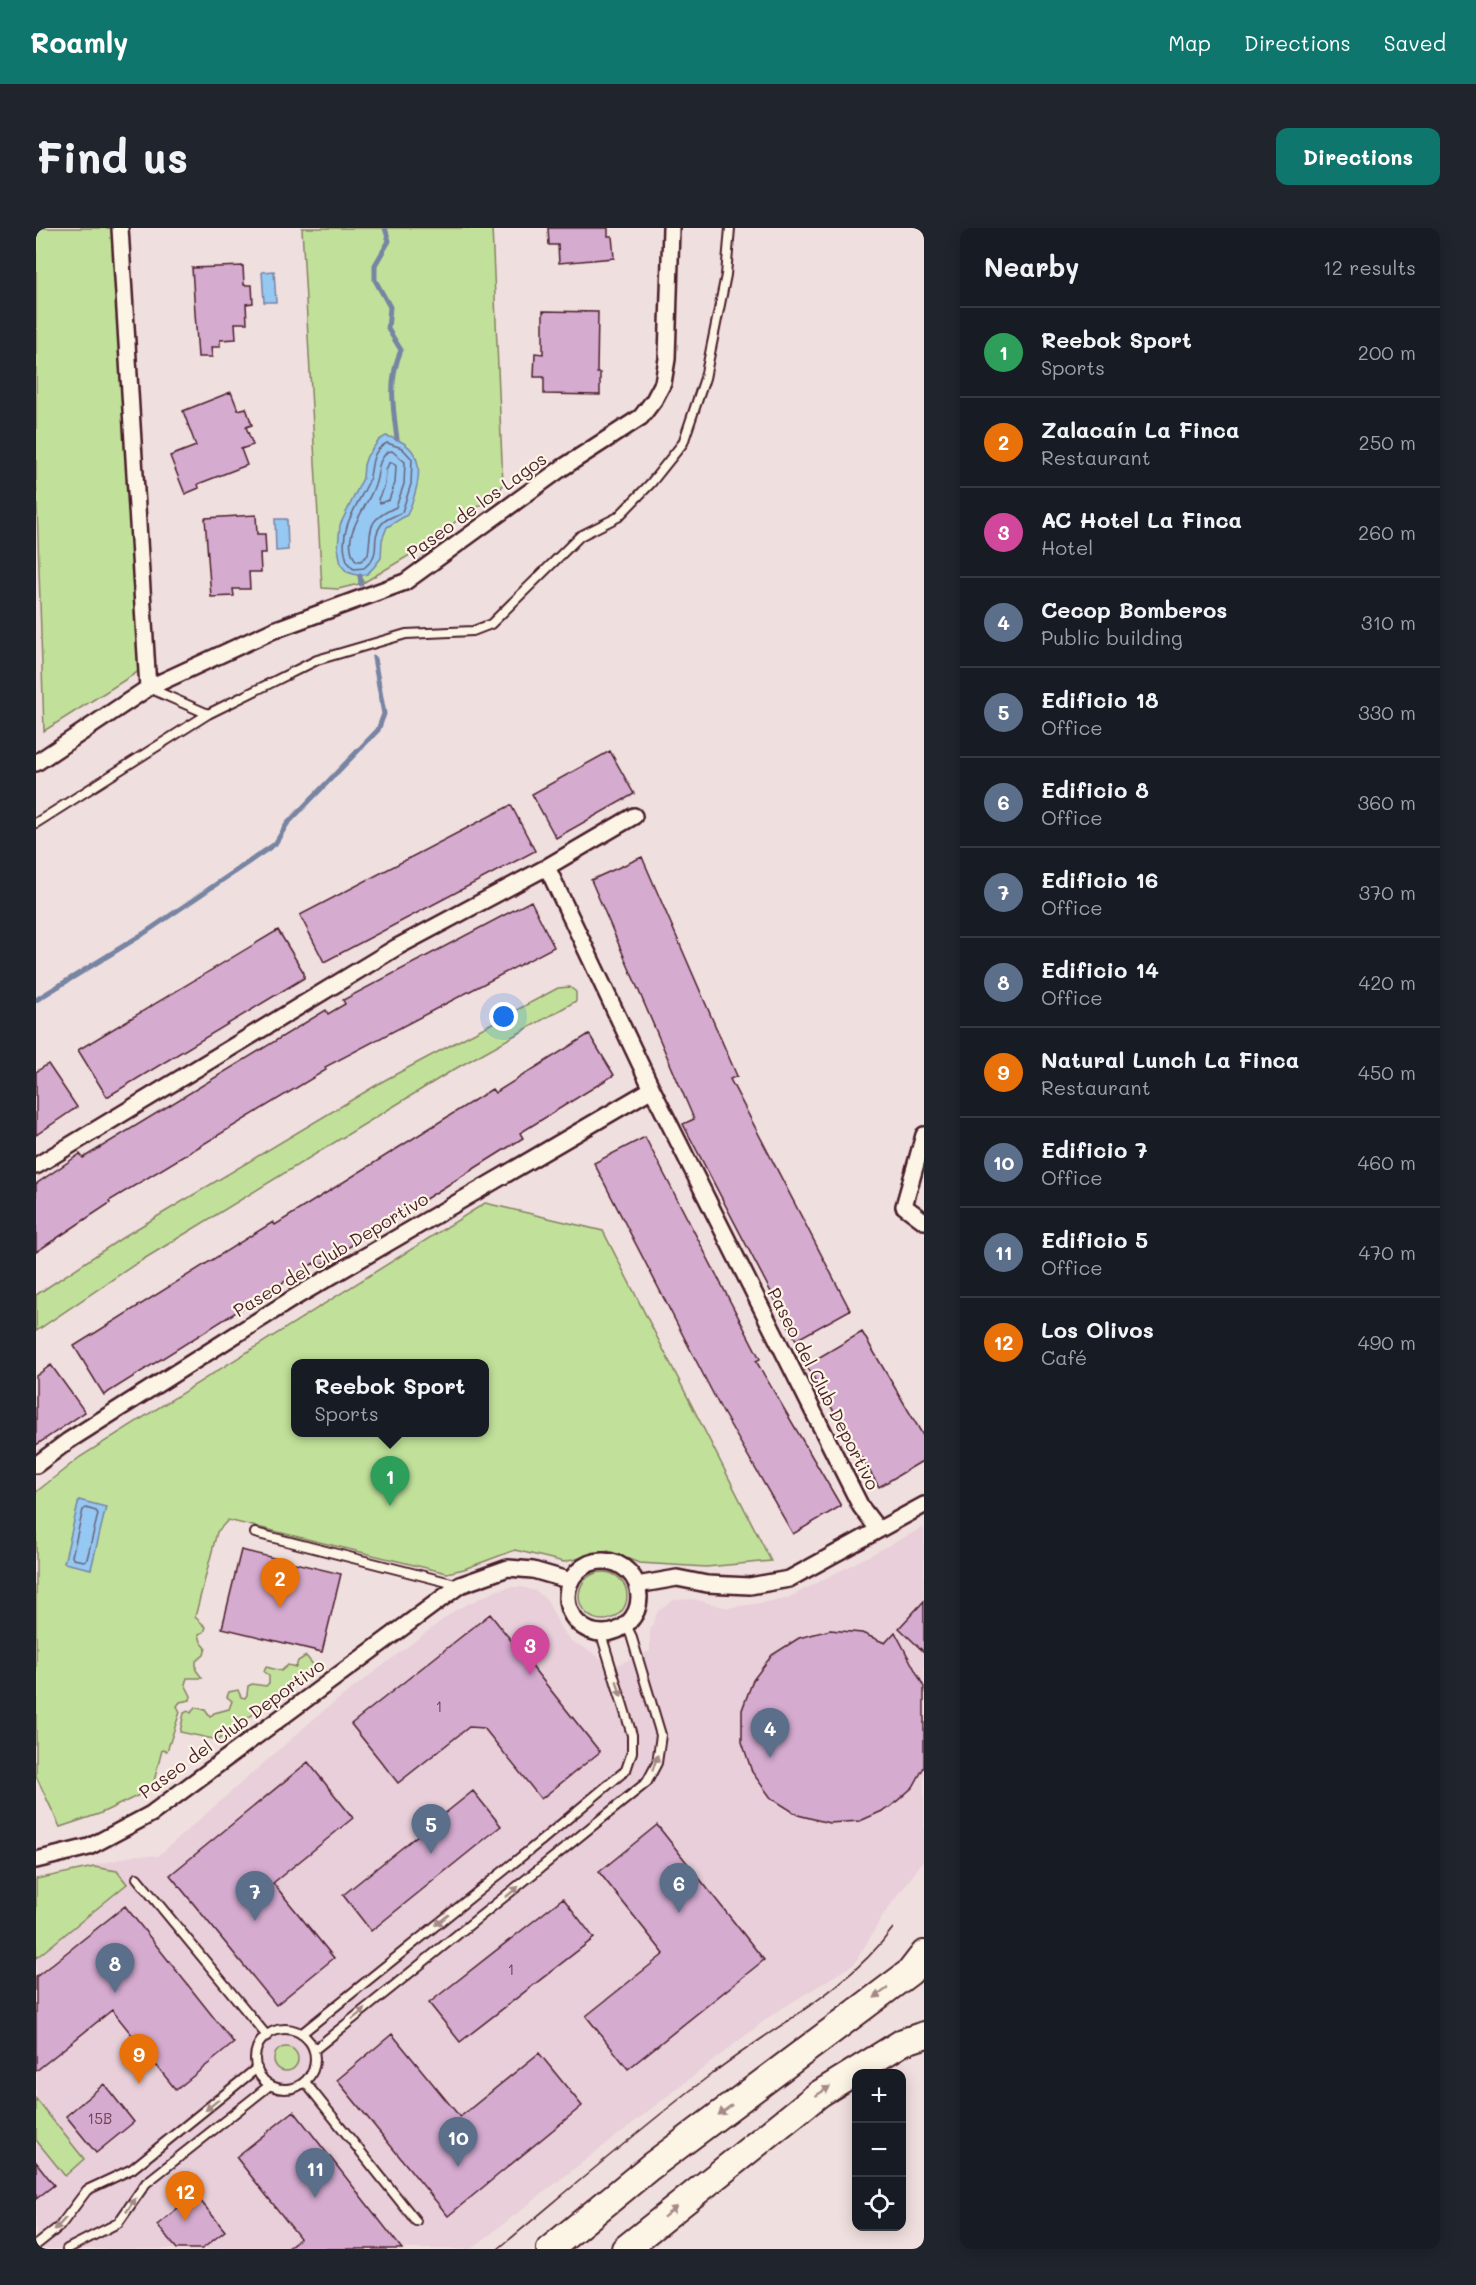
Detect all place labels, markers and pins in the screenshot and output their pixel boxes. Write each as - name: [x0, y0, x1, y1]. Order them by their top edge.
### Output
- pin: 1: [370, 1456, 410, 1506]
- pin: 2: [260, 1558, 300, 1608]
- pin: 3: [510, 1626, 550, 1675]
- pin: 4: [750, 1708, 790, 1758]
- pin: 5: [412, 1804, 450, 1854]
- pin: 6: [660, 1864, 698, 1913]
- pin: 7: [236, 1872, 274, 1921]
- pin: 8: [96, 1944, 134, 1993]
- pin: 9: [120, 2034, 158, 2084]
- pin: 10: [438, 2118, 478, 2167]
- pin: 11: [296, 2148, 334, 2198]
- pin: 12: [166, 2172, 204, 2221]

